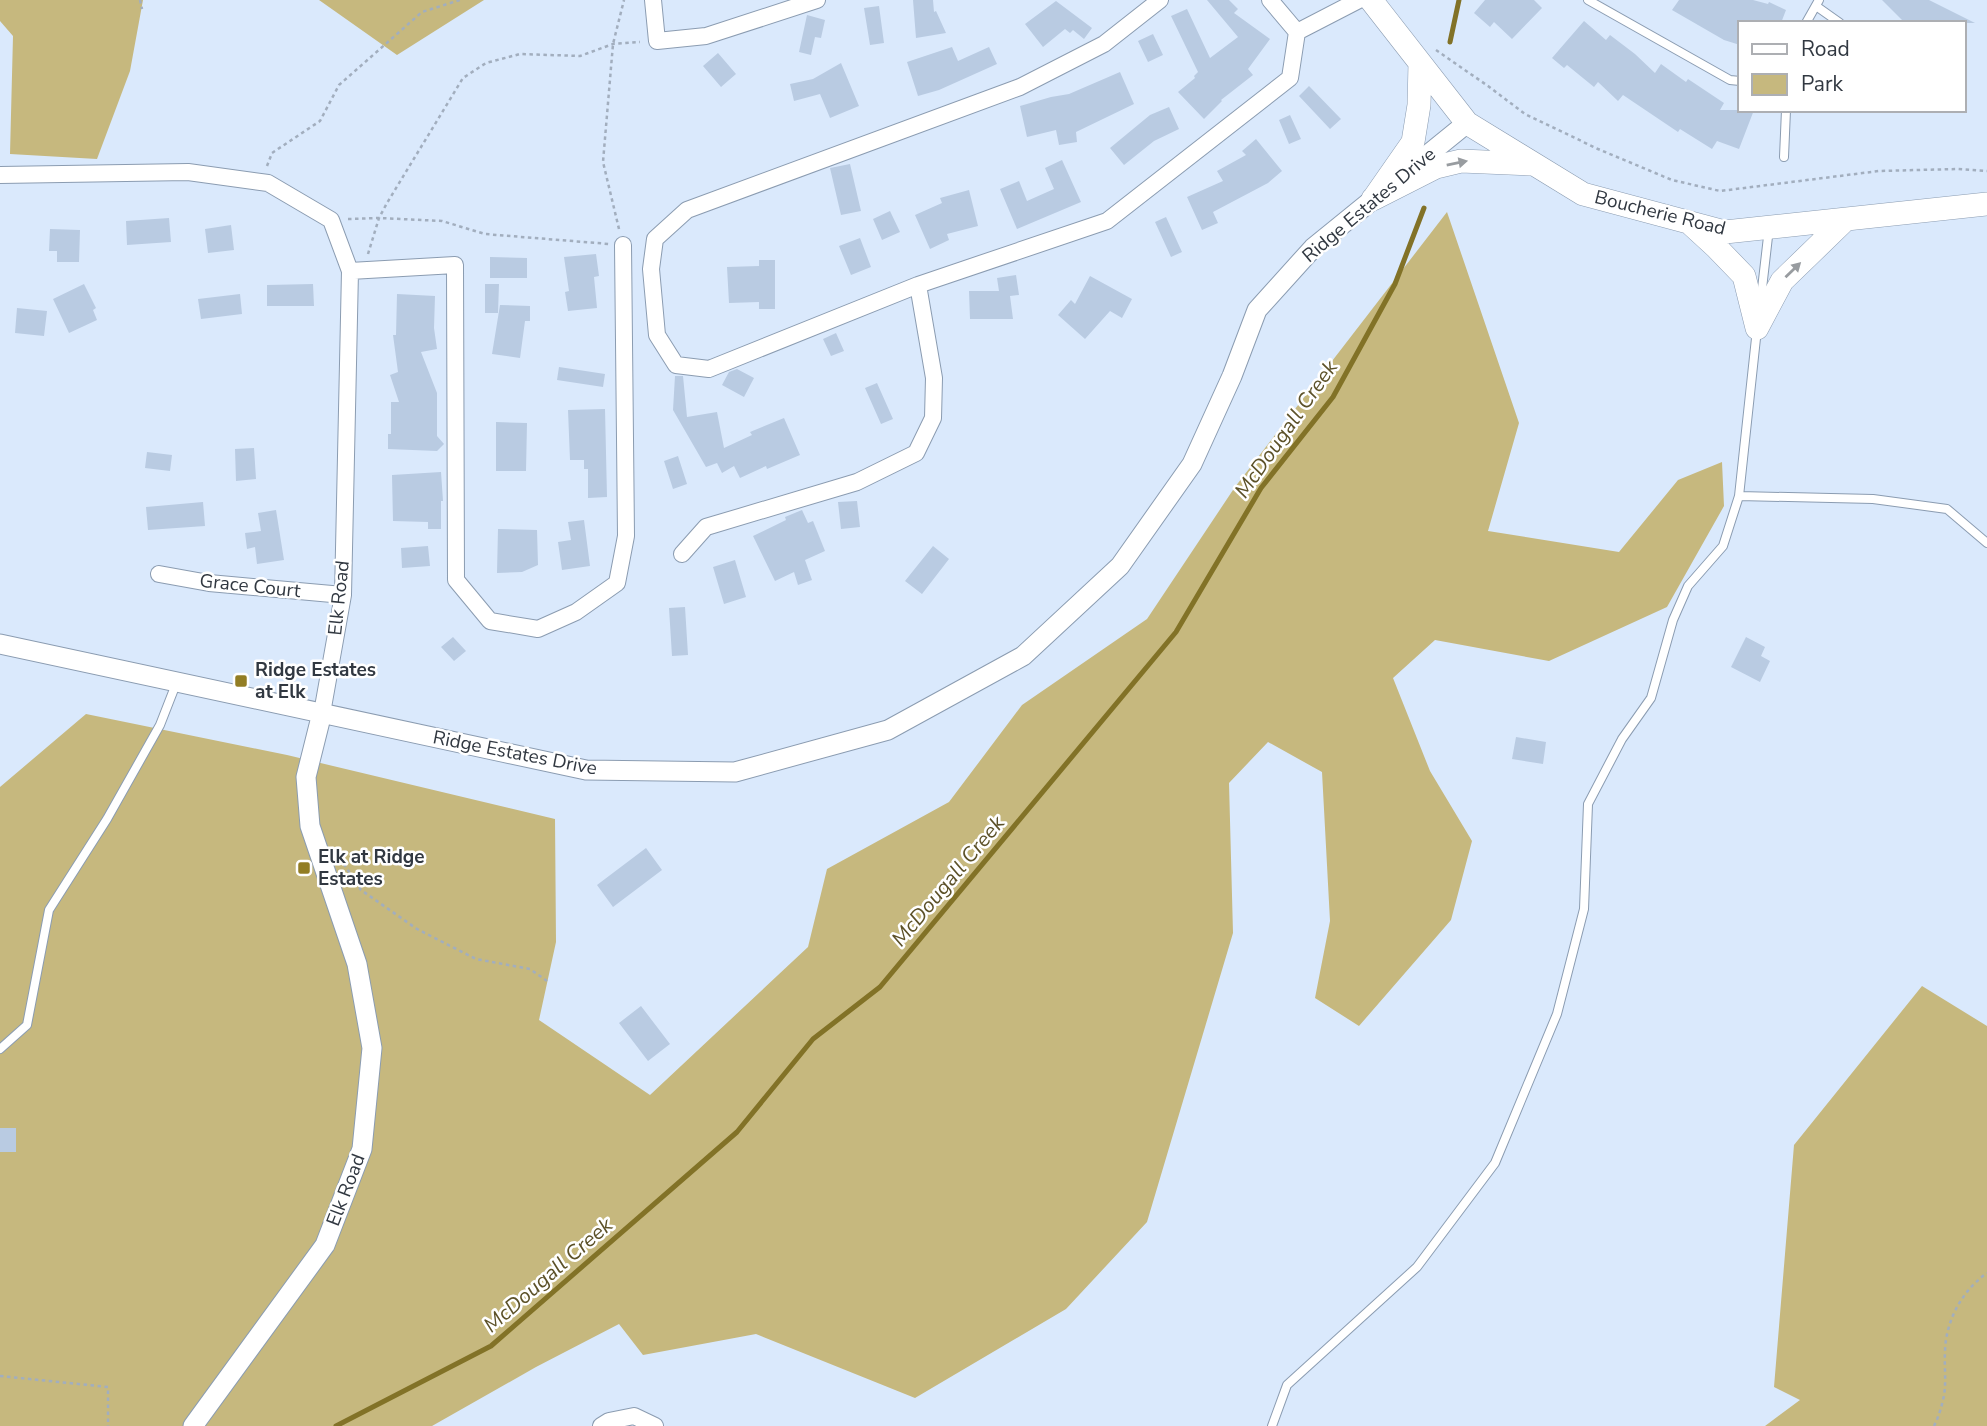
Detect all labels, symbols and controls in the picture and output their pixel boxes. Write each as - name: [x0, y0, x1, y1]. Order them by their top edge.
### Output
- legend: [1738, 21, 1966, 112]
- text: Road: [1801, 35, 1850, 63]
- text: Park: [1801, 70, 1843, 98]
- street label: Ridge Estates Drive: [1297, 141, 1441, 269]
- one-way arrow: [1446, 157, 1468, 168]
- street label: Boucherie Road: [1592, 184, 1728, 242]
- one-way arrow: [1784, 262, 1801, 279]
- water label: McDougall Creek: [1228, 354, 1344, 504]
- street label: Elk Road: [322, 559, 356, 637]
- street label: Grace Court: [198, 568, 302, 604]
- place label: Ridge Estates at Elk: [255, 657, 376, 705]
- marker: Ridge Estates at Elk: [233, 673, 249, 689]
- street label: Ridge Estates Drive: [431, 724, 599, 782]
- water label: McDougall Creek: [885, 809, 1011, 952]
- place label: Elk at Ridge Estates: [318, 844, 425, 892]
- marker: Elk at Ridge Estates: [296, 860, 312, 876]
- street label: Elk Road: [320, 1150, 372, 1230]
- water label: McDougall Creek: [478, 1211, 619, 1339]

